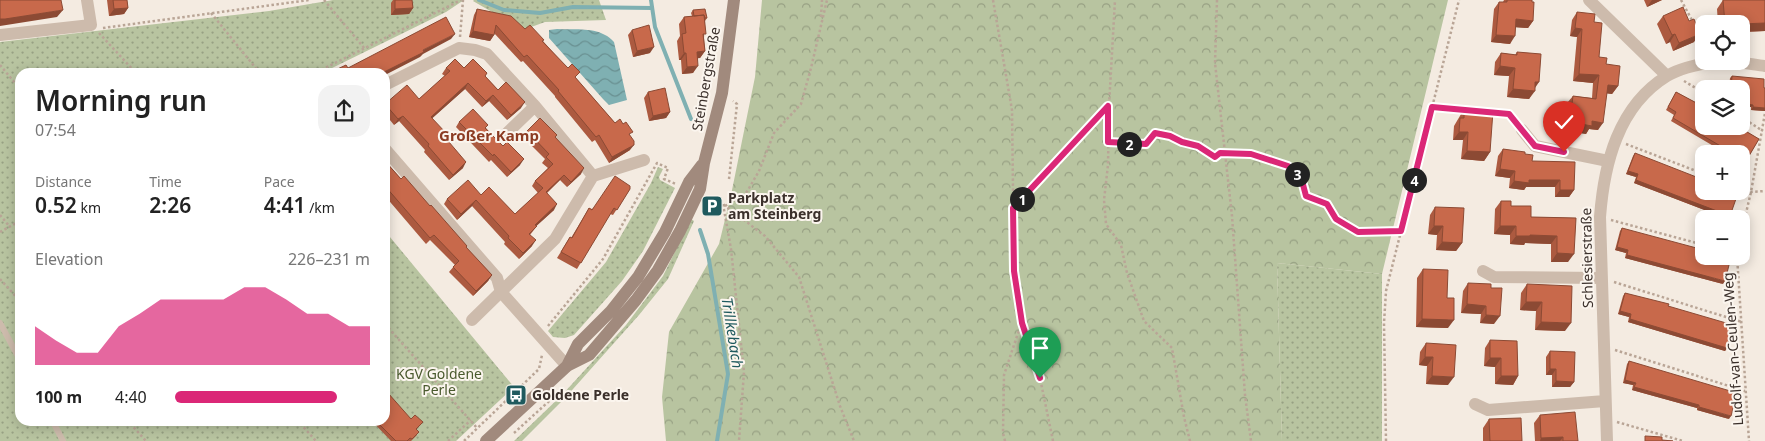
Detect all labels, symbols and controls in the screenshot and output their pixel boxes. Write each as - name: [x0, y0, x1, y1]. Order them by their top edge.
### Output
- map controls: [1695, 15, 1750, 265]
- button: locate: [1695, 15, 1750, 70]
- street label: Steinbergstraße: [687, 25, 724, 133]
- button: layers: [1695, 80, 1750, 135]
- text: Morning run: [35, 81, 207, 119]
- button: share: [318, 85, 370, 137]
- pin: [1543, 101, 1585, 152]
- icon: check: [1550, 108, 1578, 136]
- text: 07:54: [35, 119, 76, 141]
- district label: Großer Kamp: [439, 125, 539, 145]
- pin: 2: [1116, 132, 1142, 156]
- text: 2: [1125, 135, 1134, 154]
- button: +: [1695, 145, 1750, 200]
- pin: 3: [1284, 162, 1310, 186]
- text: 3: [1293, 165, 1302, 184]
- pin: 4: [1402, 168, 1426, 192]
- text: 4: [1410, 171, 1419, 190]
- text: Distance: [35, 172, 92, 191]
- text: Time: [149, 172, 182, 191]
- text: Pace: [264, 172, 295, 191]
- pin: 1: [1010, 186, 1034, 212]
- place label: Parkplatz am Steinberg: [728, 188, 821, 223]
- text: 1: [1018, 190, 1027, 209]
- text: 0.52: [35, 191, 77, 219]
- text: 2:26: [149, 191, 191, 219]
- text: 4:41: [264, 191, 306, 219]
- parking icon: Parkplatz am Steinberg: [700, 194, 724, 218]
- text: km: [77, 198, 101, 217]
- text: /km: [306, 198, 335, 217]
- street label: Schlesierstraße: [1576, 208, 1597, 308]
- button: −: [1695, 210, 1750, 265]
- text: Elevation: [35, 248, 103, 270]
- text: 226–231 m: [288, 248, 370, 270]
- street label: Ludolf-van-Ceulen-Weg: [1718, 272, 1747, 426]
- water label: Trillkebach: [718, 296, 748, 370]
- pin: [1019, 327, 1061, 378]
- icon: arrive: [1026, 334, 1054, 362]
- park label: KGV Goldene Perle: [396, 364, 482, 399]
- bus stop icon: Goldene Perle: [504, 383, 528, 407]
- place label: Goldene Perle: [532, 385, 629, 404]
- text: 100 m: [35, 386, 82, 408]
- text: 4:40: [115, 386, 147, 408]

